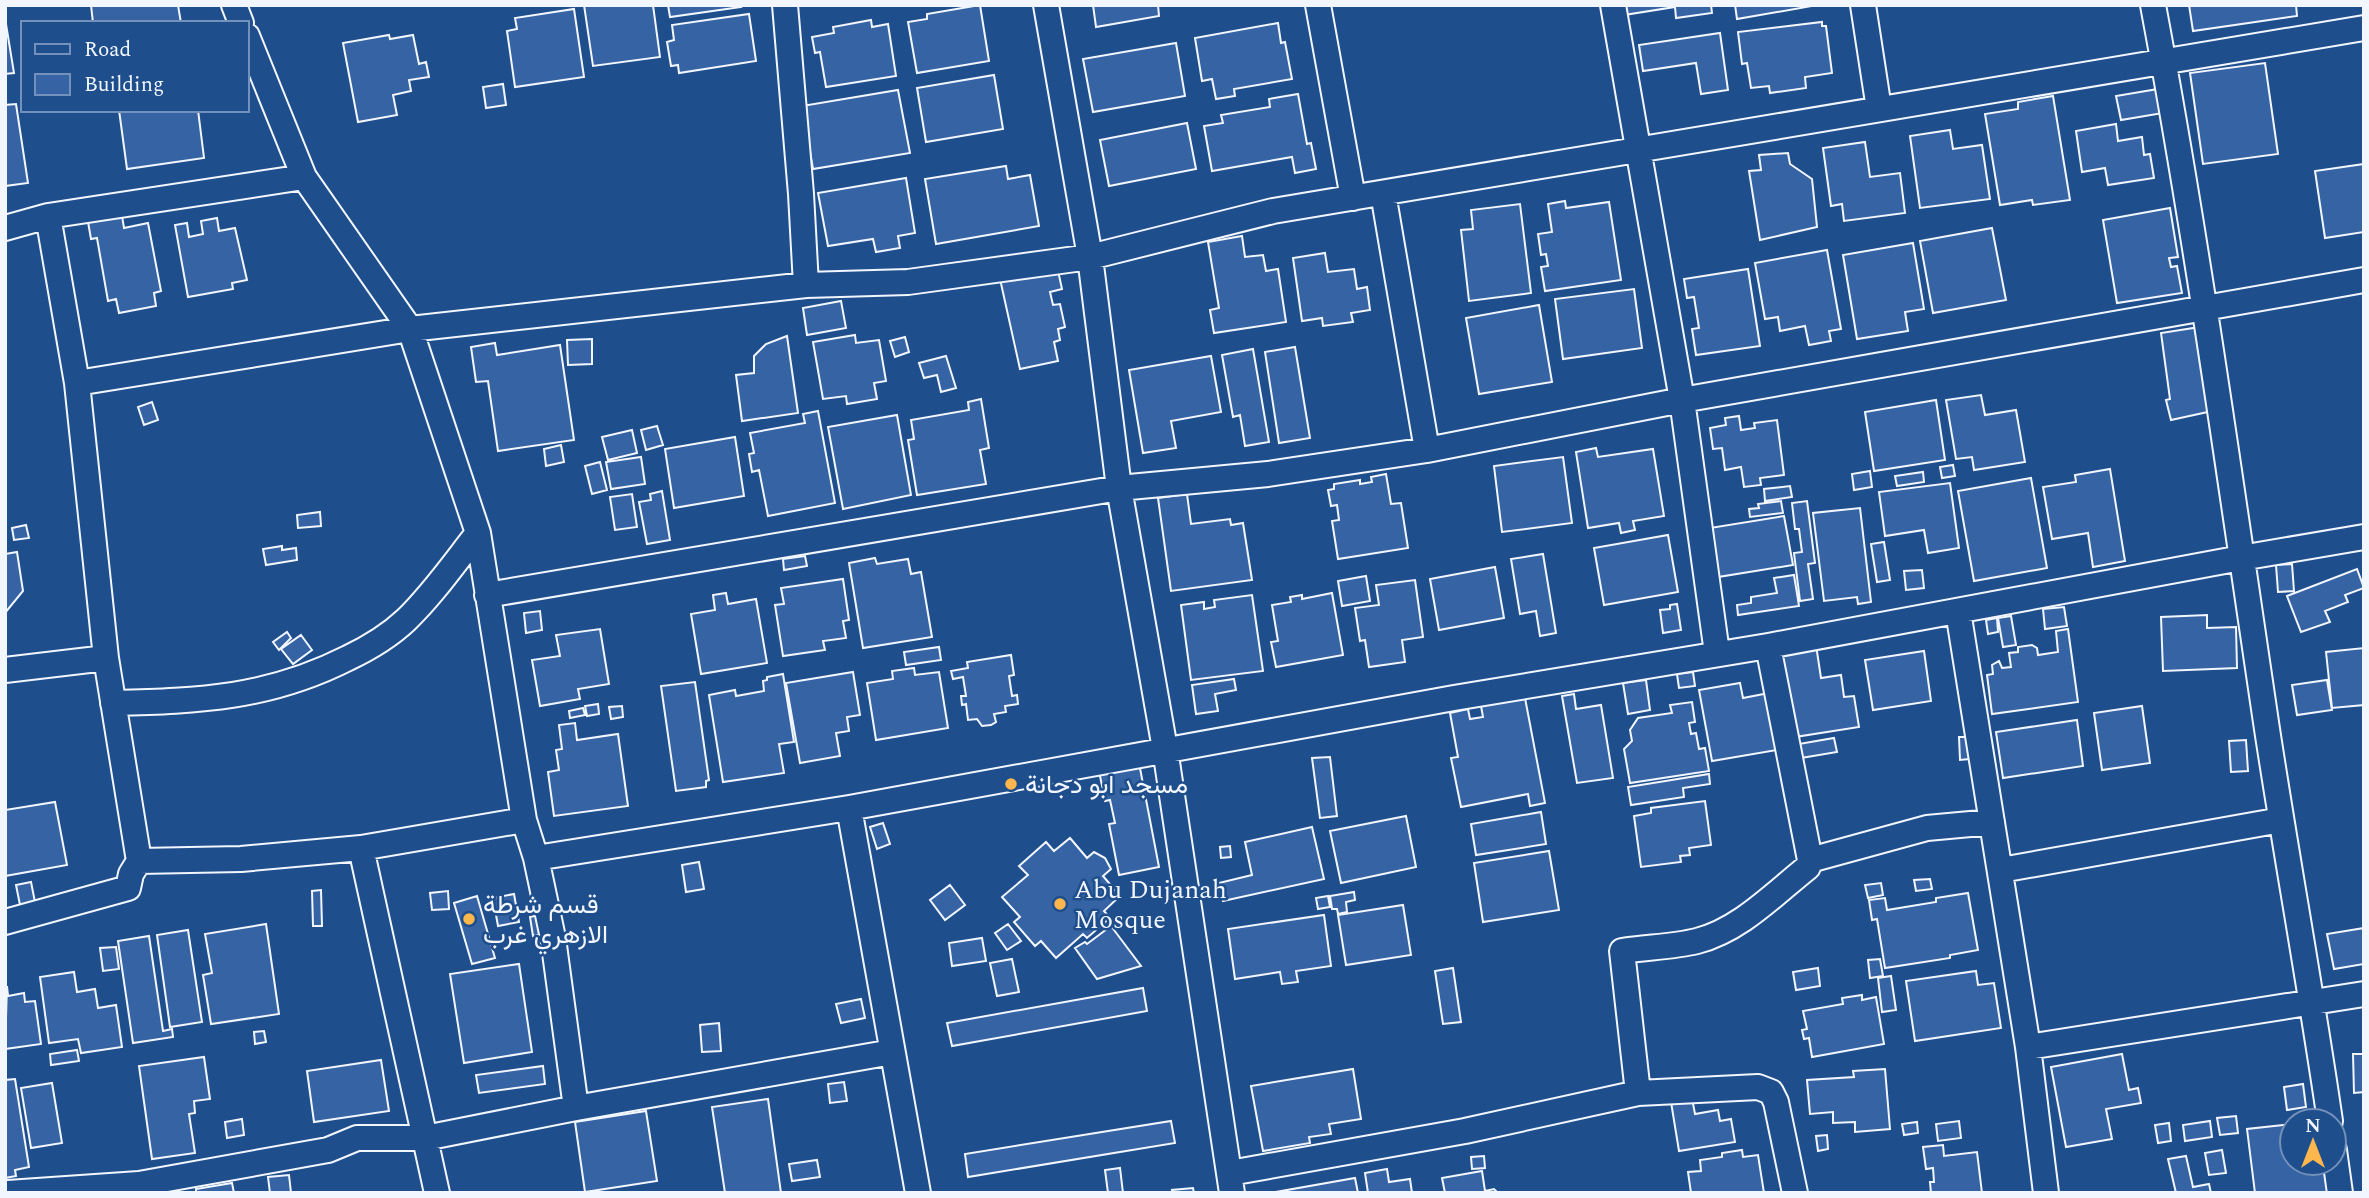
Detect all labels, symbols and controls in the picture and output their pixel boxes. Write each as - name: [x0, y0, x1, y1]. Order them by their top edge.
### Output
- legend: [21, 21, 248, 112]
- text: Road: [84, 34, 131, 66]
- text: Building: [84, 69, 164, 101]
- place label: مسجد ابو دجانة: [1025, 765, 1188, 805]
- marker: مسجد ابو دجانة: [1003, 776, 1019, 792]
- place label: Abu Dujanah Mosque: [1074, 870, 1227, 940]
- place label: قسم شرطة الازهري غرب: [483, 885, 608, 955]
- marker: Abu Dujanah Mosque: [1052, 896, 1068, 912]
- marker: قسم شرطة الازهري غرب: [461, 911, 477, 927]
- north arrow: [2278, 1107, 2348, 1177]
- text: N: [2305, 1112, 2321, 1141]

